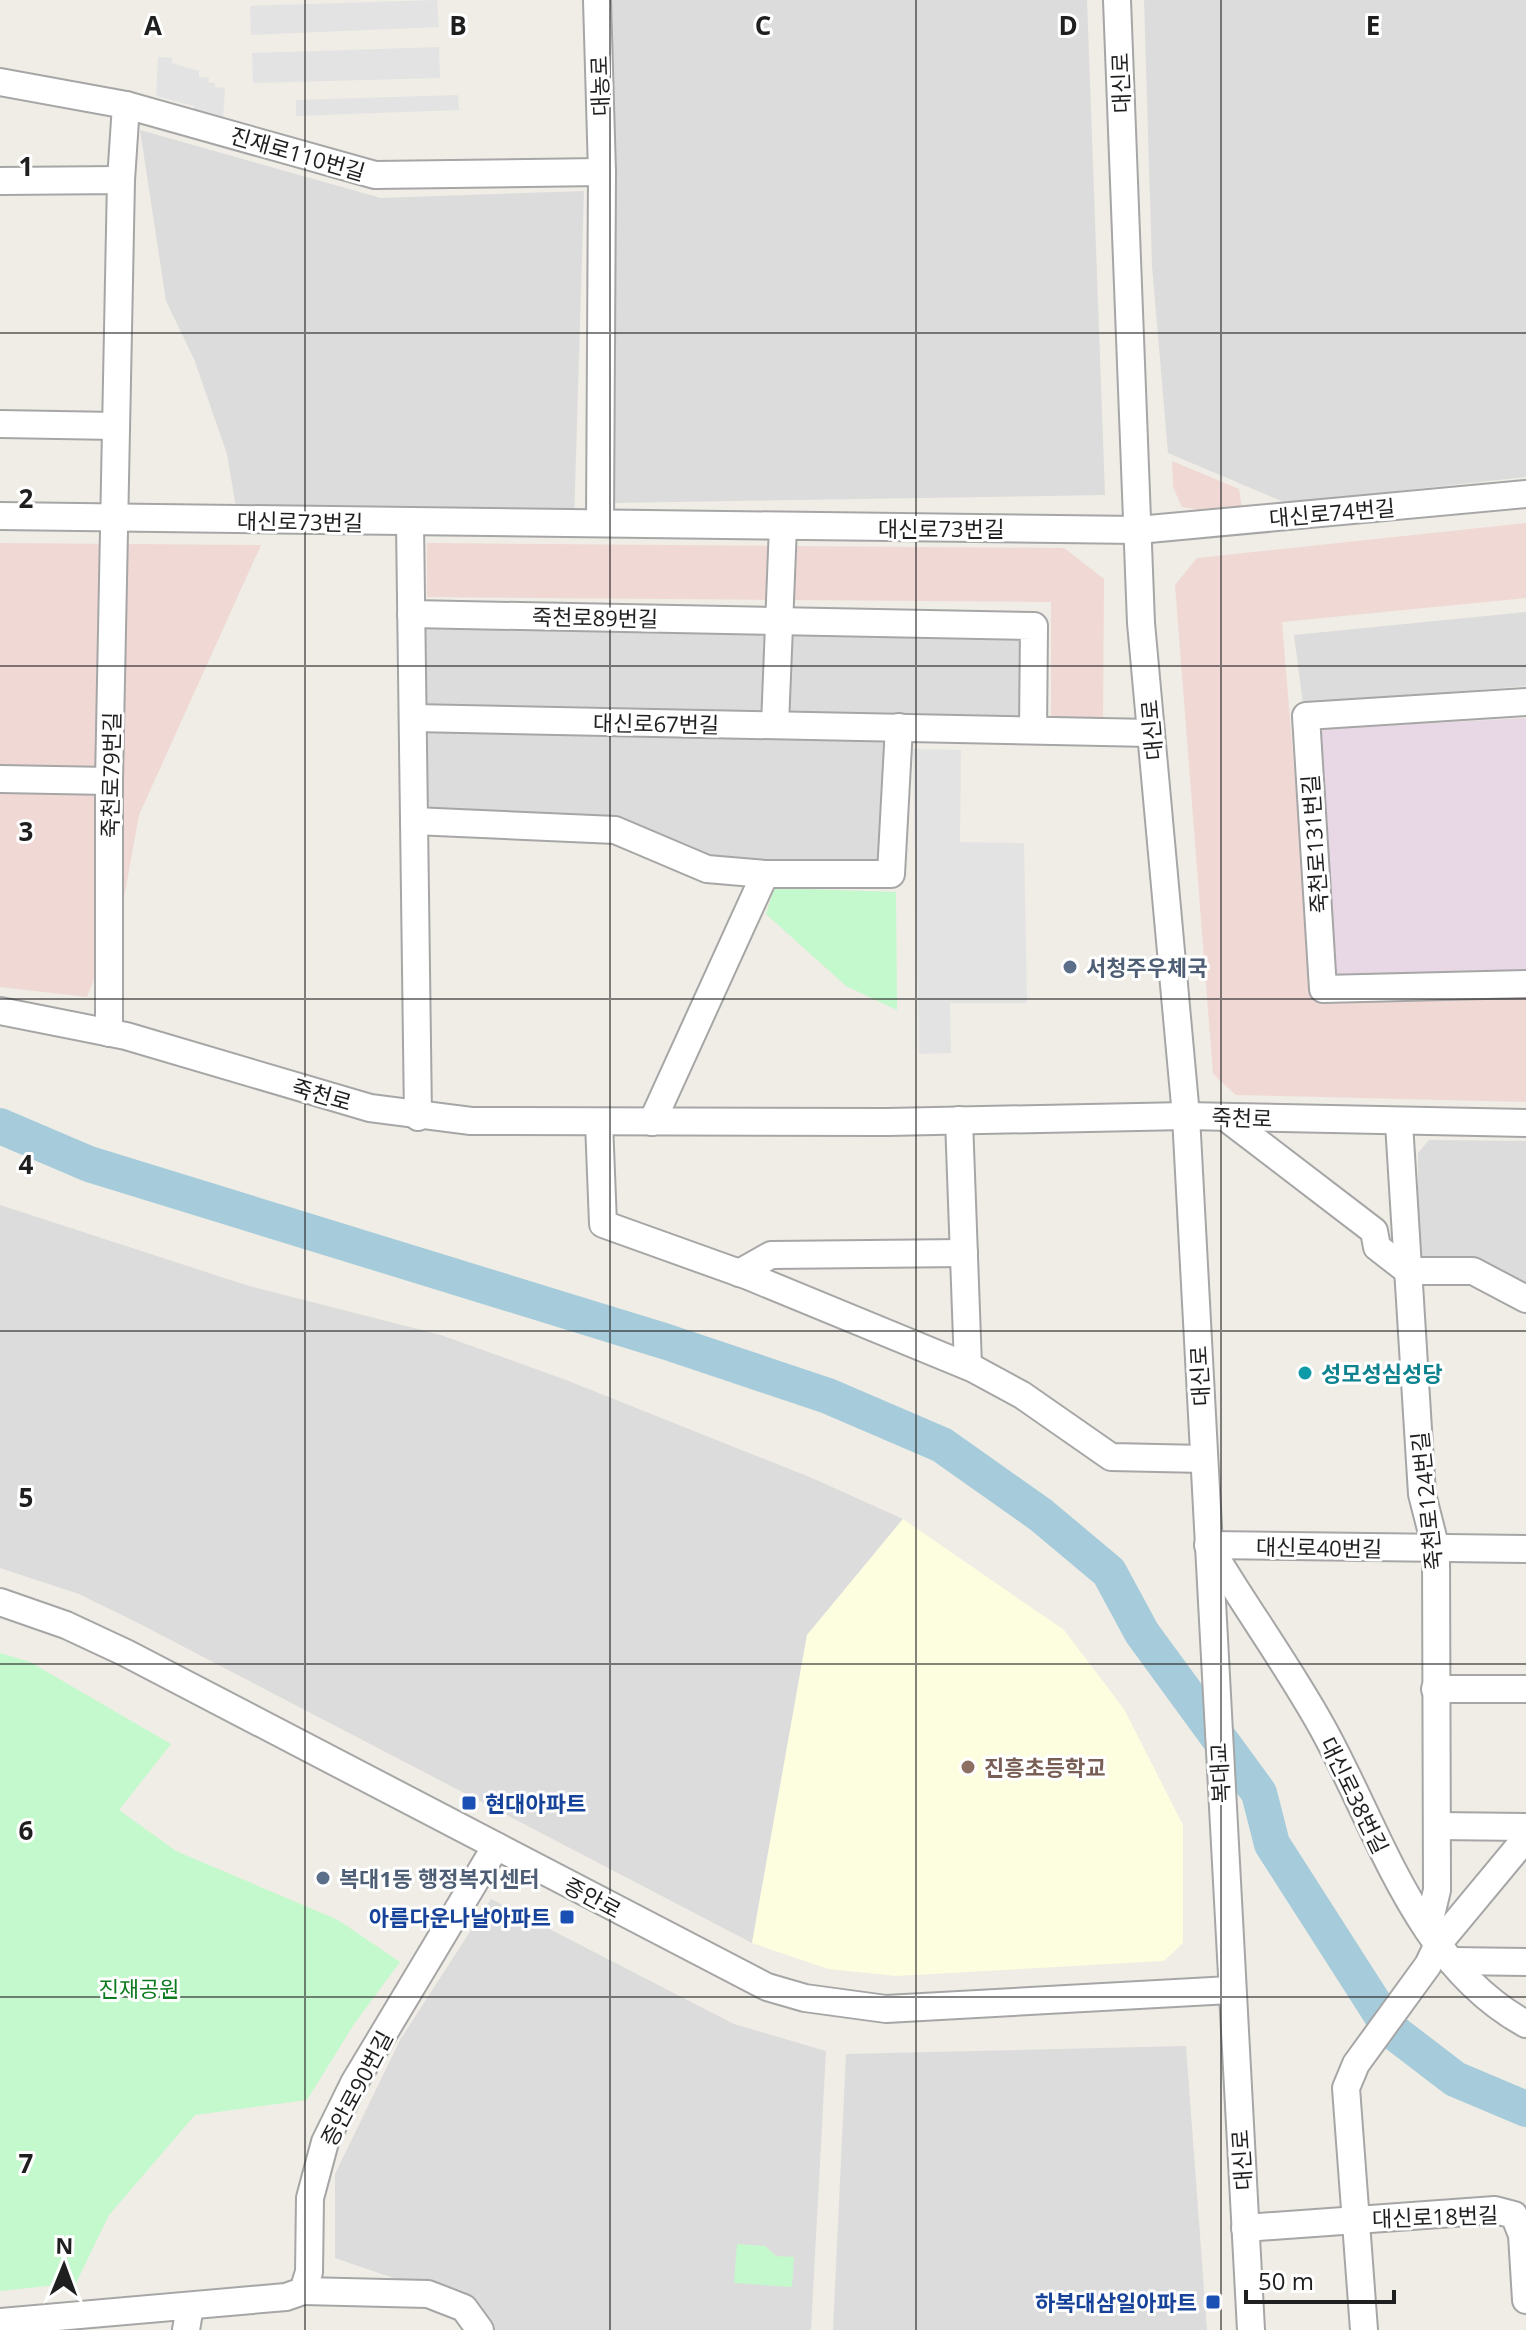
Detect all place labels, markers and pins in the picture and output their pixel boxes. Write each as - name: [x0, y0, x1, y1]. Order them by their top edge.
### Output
- place label: 서청주우체국: [1086, 952, 1207, 982]
- marker: 서청주우체국: [1061, 958, 1079, 976]
- place label: 성모성심성당: [1321, 1358, 1442, 1388]
- marker: 성모성심성당: [1296, 1364, 1314, 1382]
- place label: 진흥초등학교: [984, 1752, 1105, 1782]
- marker: 진흥초등학교: [959, 1758, 977, 1776]
- place label: 현대아파트: [485, 1788, 586, 1818]
- marker: 현대아파트: [460, 1794, 478, 1812]
- place label: 복대1동 행정복지센터: [339, 1863, 539, 1893]
- marker: 복대1동 행정복지센터: [314, 1869, 332, 1887]
- place label: 아름다운나날아파트: [369, 1902, 551, 1932]
- marker: 아름다운나날아파트: [558, 1908, 576, 1926]
- place label: 하복대삼일아파트: [1035, 2287, 1197, 2317]
- marker: 하복대삼일아파트: [1204, 2293, 1222, 2311]

